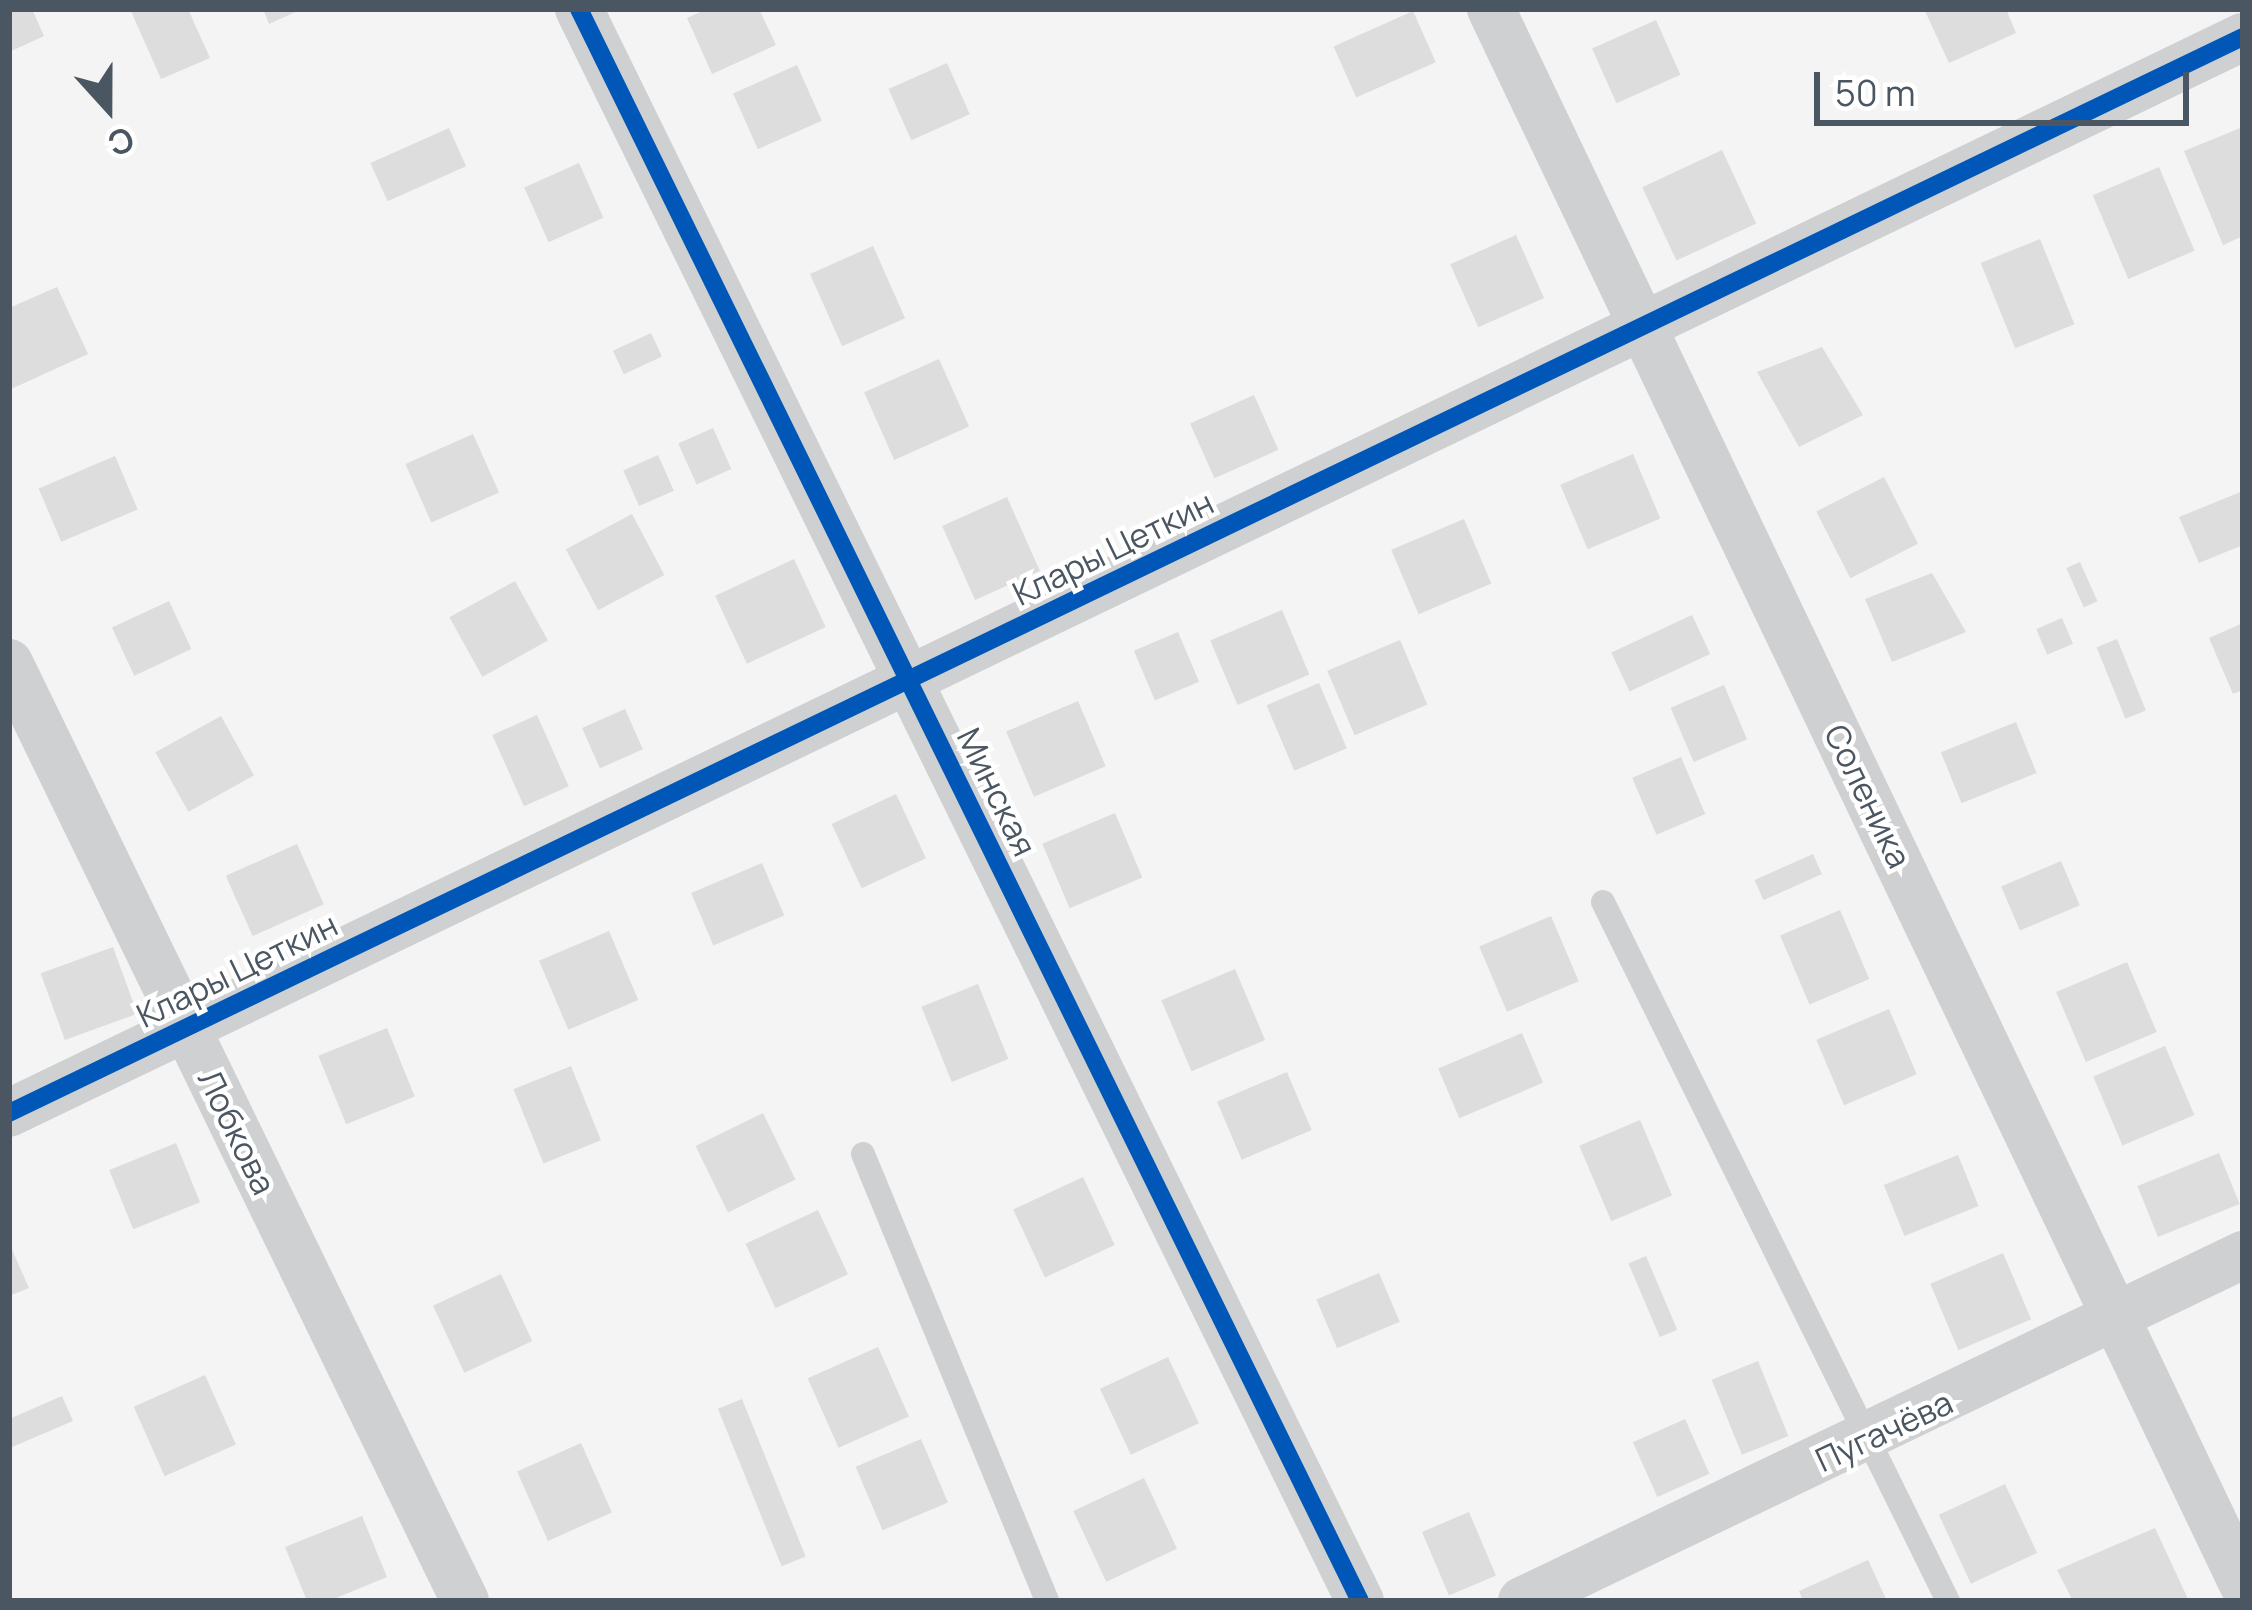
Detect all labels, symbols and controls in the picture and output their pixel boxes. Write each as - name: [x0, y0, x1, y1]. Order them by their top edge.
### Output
- north arrow: [48, 48, 168, 168]
- scale bar: [1820, 48, 2195, 122]
- text: 50 m: [1835, 68, 1915, 117]
- text: С: [102, 117, 141, 167]
- street label: Клары Цеткин: [1006, 482, 1220, 614]
- street label: Соленика: [1816, 718, 1920, 874]
- street label: Минская: [949, 722, 1045, 862]
- street label: Клары Цеткин: [130, 904, 344, 1036]
- street label: Лобкова: [190, 1063, 284, 1201]
- street label: Пугачёва: [1809, 1382, 1959, 1480]

